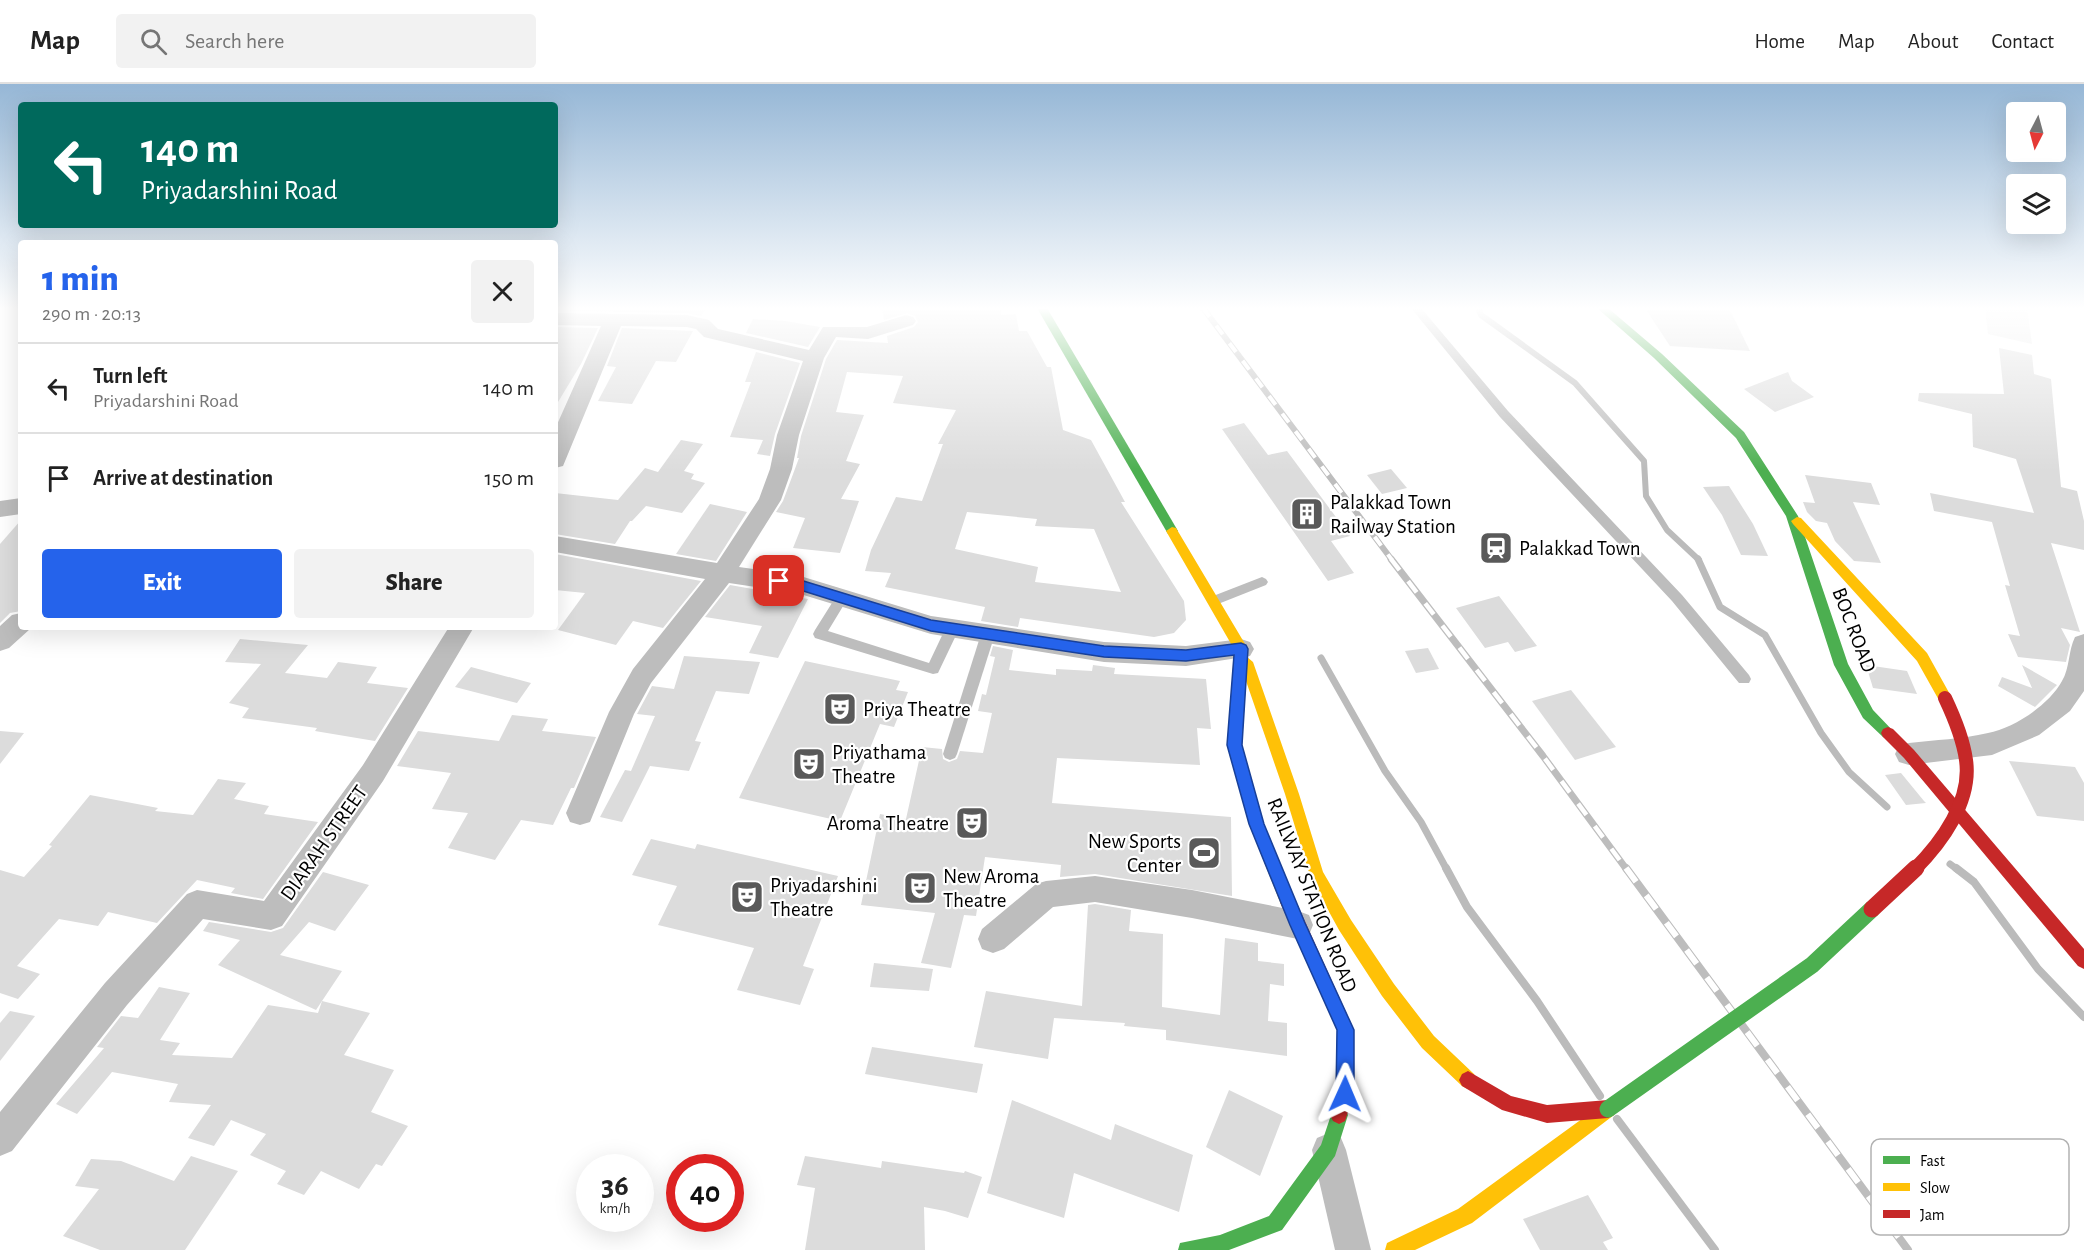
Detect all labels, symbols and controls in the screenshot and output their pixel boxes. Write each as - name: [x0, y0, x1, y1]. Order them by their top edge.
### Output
- search box: [116, 14, 536, 68]
- icon: search: [137, 25, 170, 58]
- text: Map: [30, 27, 80, 55]
- text: Search here: [185, 30, 284, 52]
- text: Home: [1754, 31, 1805, 52]
- text: Map: [1838, 31, 1875, 52]
- text: About: [1908, 31, 1958, 52]
- text: Contact: [1991, 31, 2054, 52]
- north arrow: [2006, 102, 2066, 162]
- map controls: [2006, 102, 2066, 234]
- icon: left: [42, 126, 120, 204]
- text: 140 m: [141, 128, 239, 170]
- button: layers: [2006, 174, 2066, 234]
- text: Priyadarshini Road: [141, 177, 338, 204]
- button: close: [471, 260, 534, 323]
- text: 1 min: [42, 261, 119, 297]
- text: 290 m · 20:13: [42, 304, 141, 324]
- text: Turn left: [93, 365, 167, 387]
- icon: left: [42, 372, 75, 405]
- text: 140 m: [483, 377, 534, 399]
- text: Priyadarshini Road: [93, 391, 239, 411]
- icon: arrive: [42, 462, 75, 495]
- text: Arrive at destination: [93, 467, 273, 489]
- text: 150 m: [484, 467, 534, 489]
- place label: Palakkad Town Railway Station: [1330, 492, 1456, 537]
- building icon: Palakkad Town Railway Station: [1289, 496, 1325, 532]
- station icon: Palakkad Town: [1478, 530, 1514, 566]
- place label: Palakkad Town: [1519, 538, 1641, 559]
- button: Exit: [42, 549, 282, 618]
- button: Share: [294, 549, 534, 618]
- pin: [753, 555, 804, 606]
- icon: arrive: [762, 564, 795, 597]
- street label: BOC ROAD: [1828, 585, 1880, 675]
- theatre icon: Priya Theatre: [822, 691, 858, 727]
- place label: Priya Theatre: [863, 699, 971, 720]
- place label: Priyathama Theatre: [832, 742, 927, 787]
- theatre icon: Priyathama Theatre: [791, 746, 827, 782]
- street label: DIARAH STREET: [277, 782, 371, 904]
- street label: RAILWAY STATION ROAD: [1263, 795, 1361, 995]
- theatre icon: Aroma Theatre: [954, 805, 990, 841]
- place label: Aroma Theatre: [827, 813, 949, 834]
- place label: New Sports Center: [1088, 831, 1181, 876]
- sports icon: New Sports Center: [1186, 835, 1222, 871]
- place label: New Aroma Theatre: [943, 866, 1040, 911]
- theatre icon: New Aroma Theatre: [902, 870, 938, 906]
- place label: Priyadarshini Theatre: [770, 875, 878, 920]
- theatre icon: Priyadarshini Theatre: [729, 879, 765, 915]
- position arrow: [1313, 1062, 1377, 1126]
- legend: [1871, 1139, 2069, 1235]
- text: Fast: [1920, 1153, 1945, 1169]
- speed limit sign: 40: [666, 1154, 744, 1232]
- text: 36: [601, 1171, 629, 1201]
- text: Slow: [1920, 1180, 1950, 1196]
- text: km/h: [600, 1201, 630, 1216]
- text: Jam: [1920, 1207, 1945, 1223]

